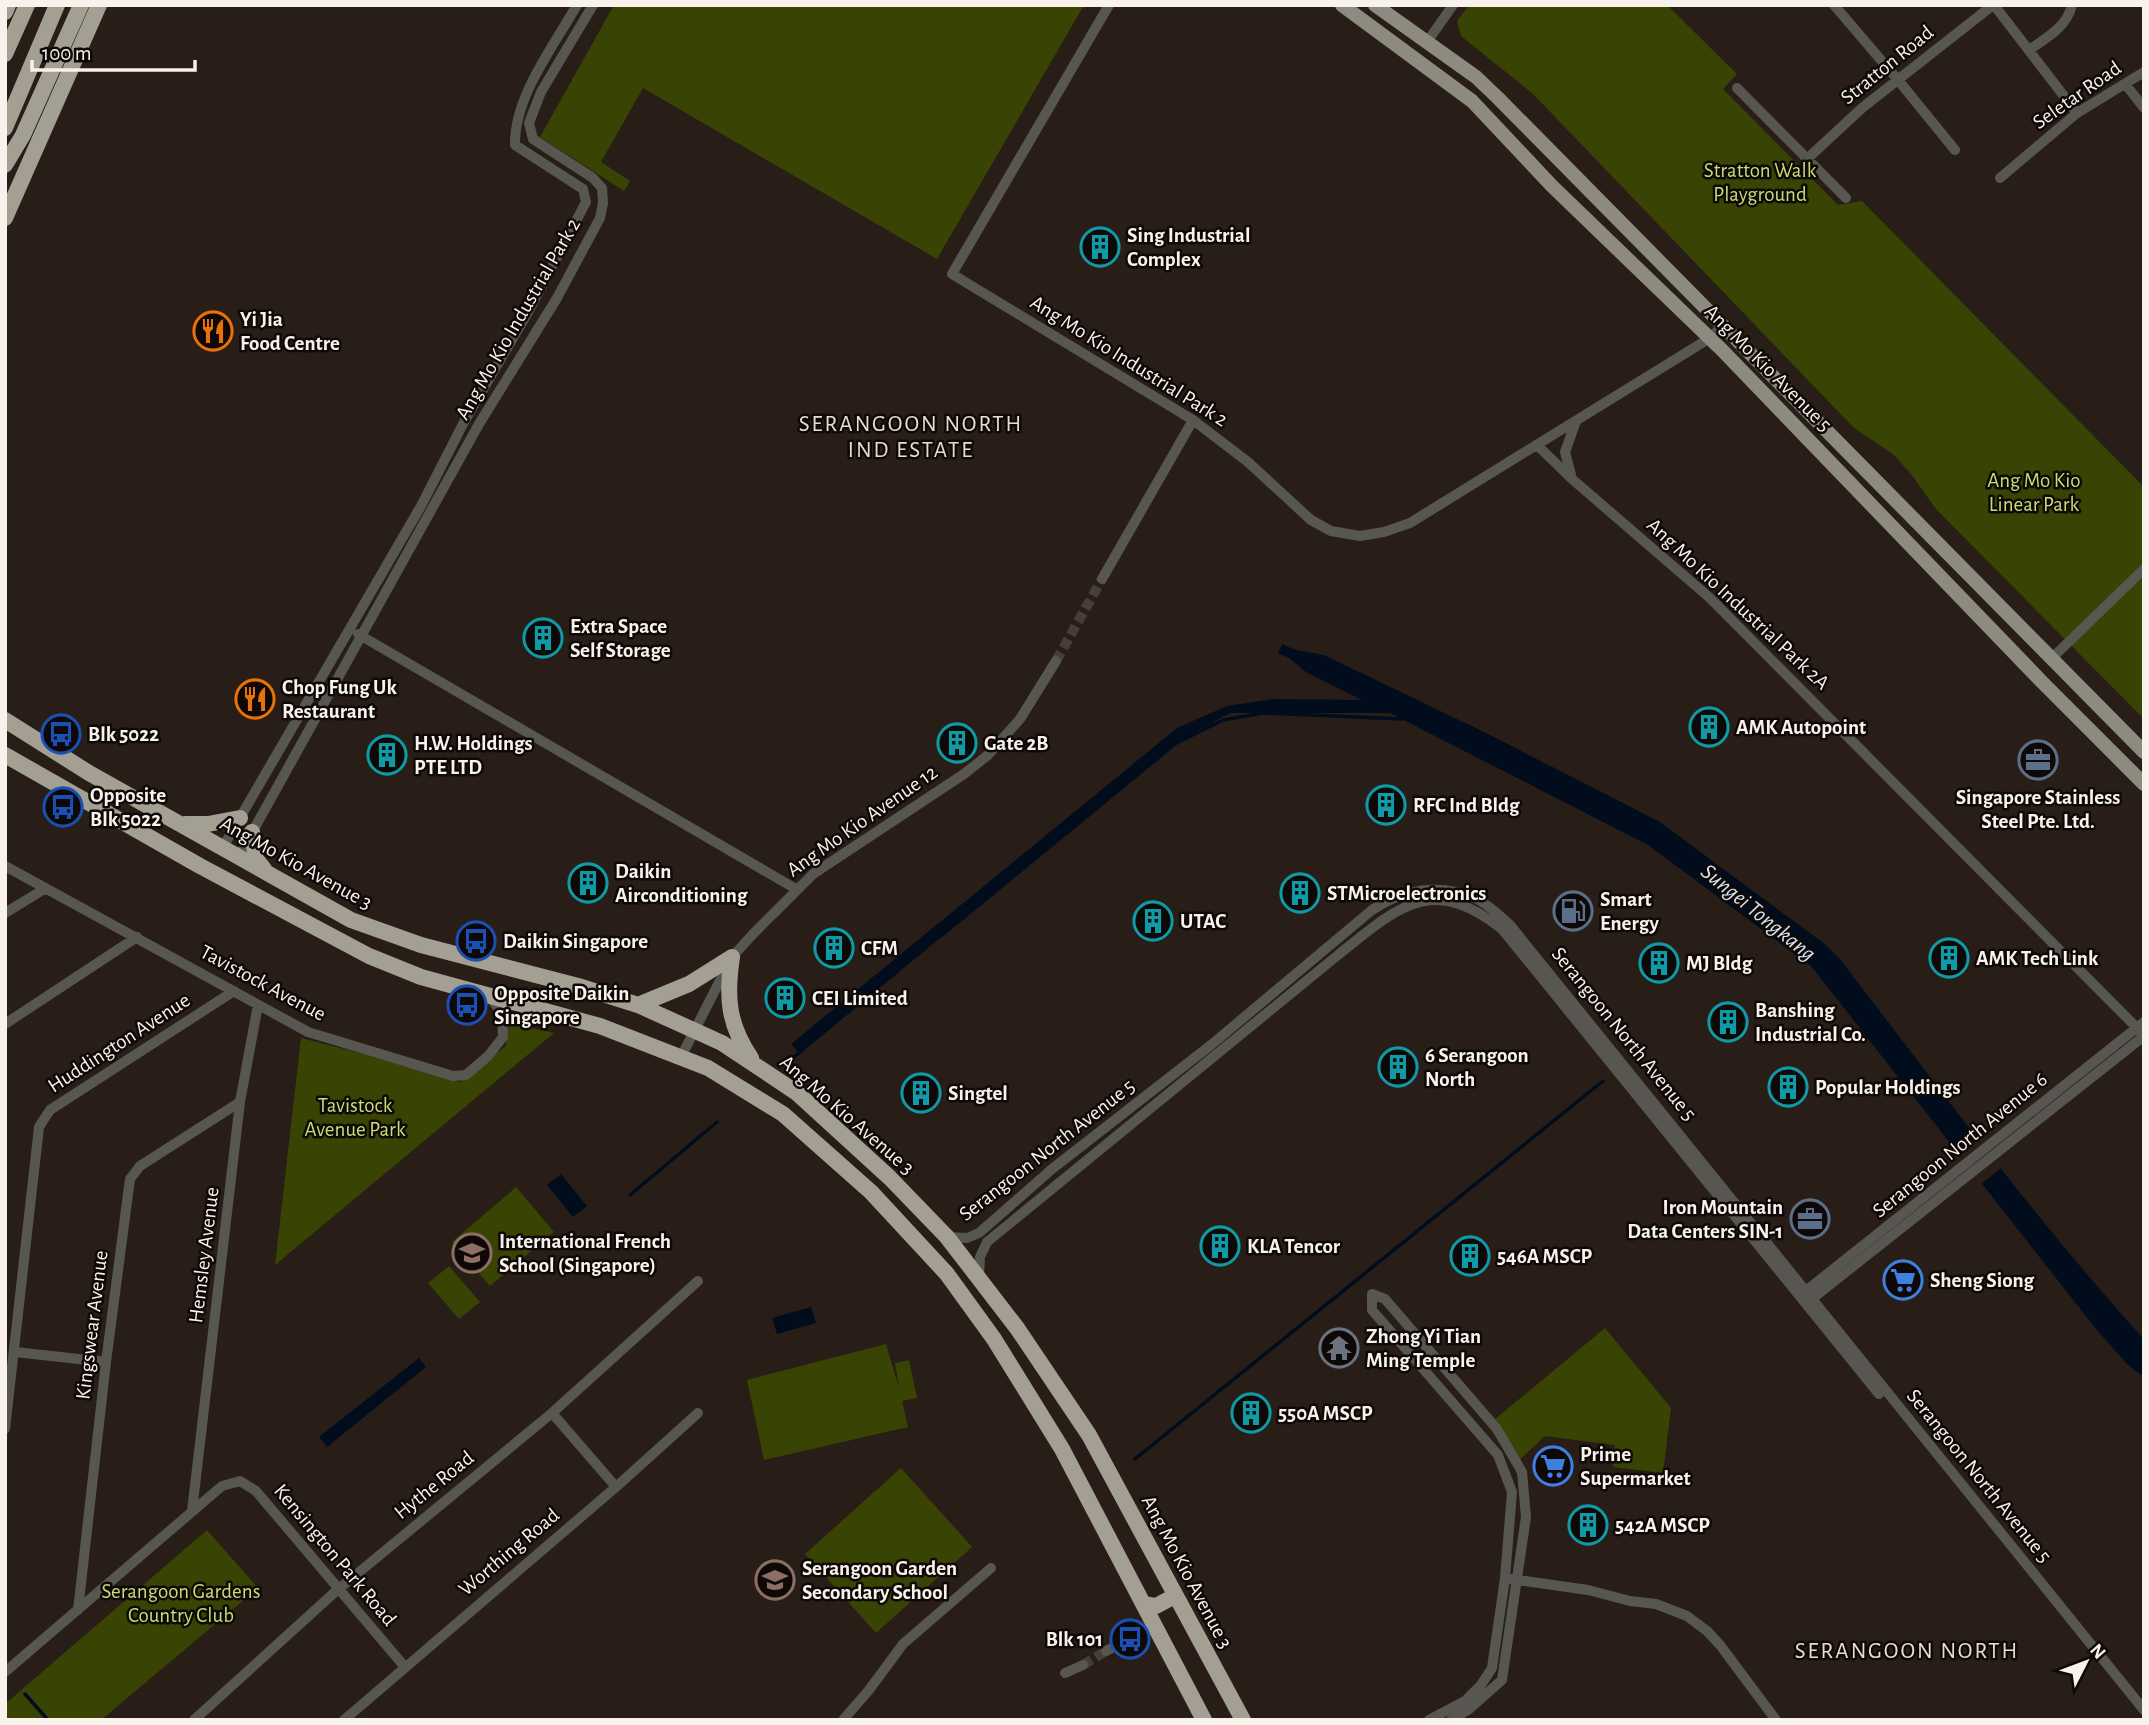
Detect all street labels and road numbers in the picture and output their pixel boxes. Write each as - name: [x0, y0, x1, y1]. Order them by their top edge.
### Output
- street label: Stratton Road: [1837, 21, 1937, 108]
- street label: Seletar Road: [2029, 57, 2125, 133]
- street label: Ang Mo Kio Industrial Park 2: [452, 215, 584, 423]
- street label: Ang Mo Kio Industrial Park 2: [1027, 292, 1231, 430]
- street label: Ang Mo Kio Avenue 5: [1700, 300, 1836, 436]
- street label: Ang Mo Kio Industrial Park 2A: [1643, 514, 1833, 694]
- street label: Ang Mo Kio Avenue 12: [783, 761, 941, 881]
- street label: Ang Mo Kio Avenue 3: [217, 813, 375, 913]
- street label: Tavistock Avenue: [197, 941, 329, 1025]
- street label: Serangoon North Avenue 5: [1548, 943, 1700, 1125]
- street label: Huddington Avenue: [44, 989, 194, 1097]
- street label: Ang Mo Kio Avenue 3: [776, 1051, 918, 1179]
- street label: Serangoon North Avenue 6: [1869, 1068, 2051, 1222]
- street label: Serangoon North Avenue 5: [955, 1075, 1139, 1225]
- street label: Hemsley Avenue: [185, 1186, 223, 1324]
- street label: Kingswear Avenue: [72, 1249, 112, 1401]
- street label: Serangoon North Avenue 5: [1903, 1385, 2055, 1567]
- street label: Hythe Road: [390, 1447, 478, 1523]
- street label: Kensington Park Road: [270, 1480, 400, 1630]
- street label: Ang Mo Kio Avenue 3: [1138, 1492, 1236, 1652]
- street label: Worthing Road: [455, 1504, 563, 1600]

